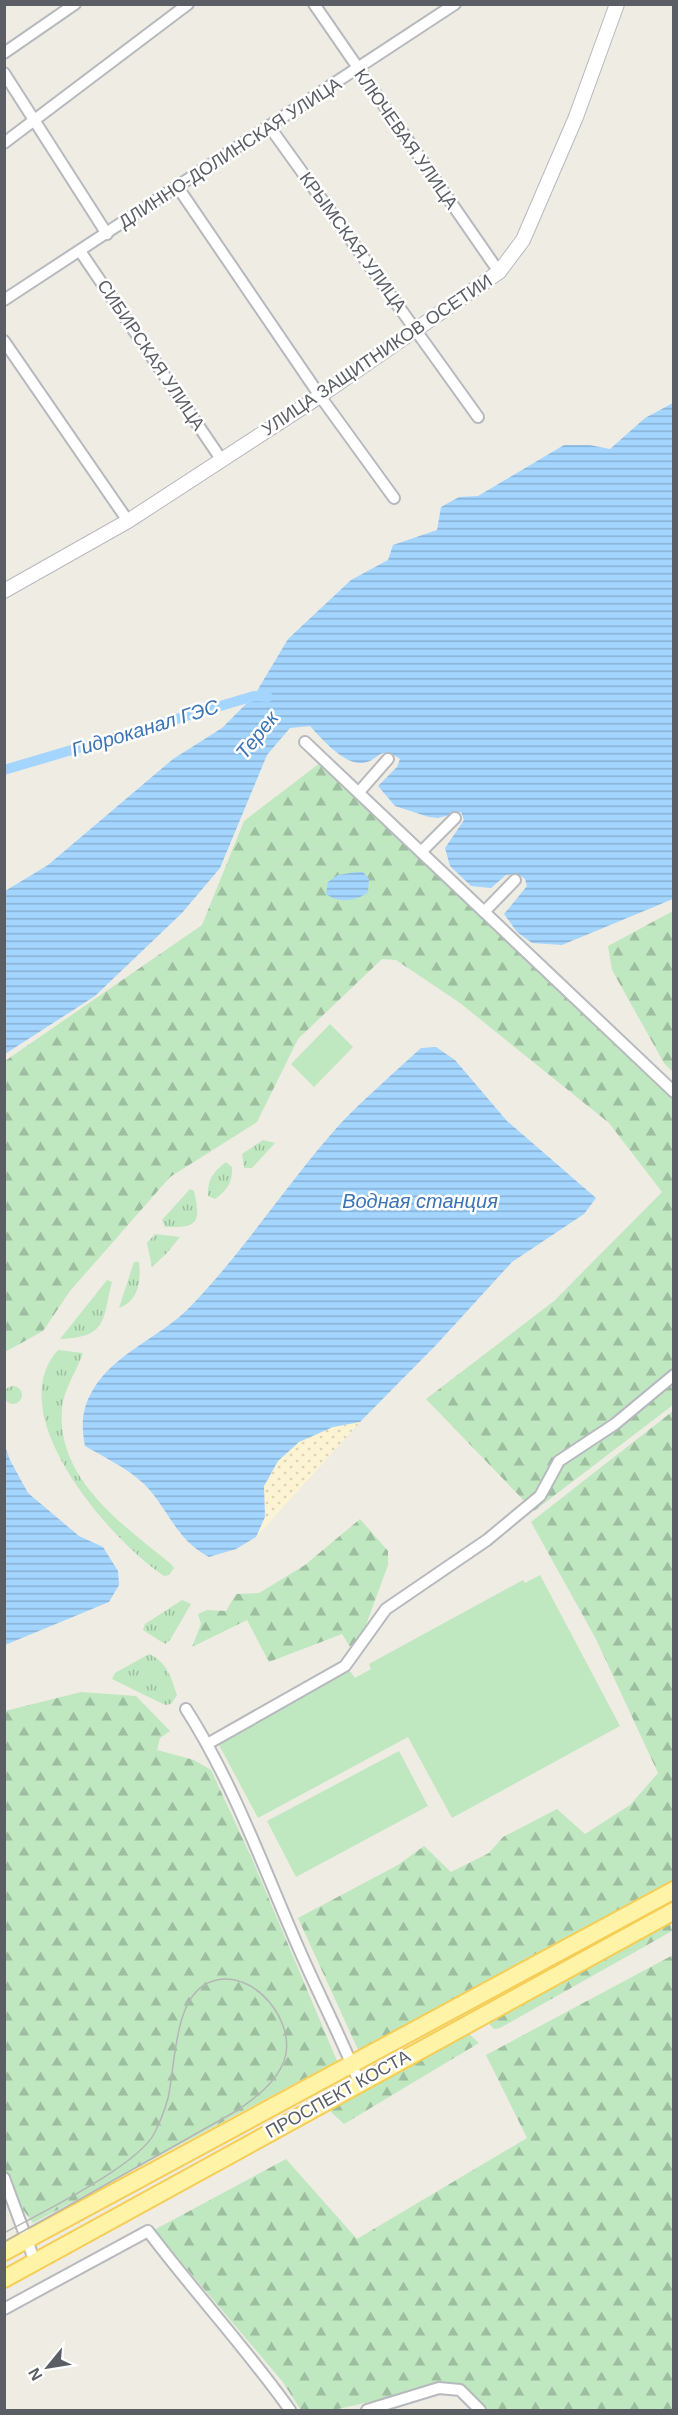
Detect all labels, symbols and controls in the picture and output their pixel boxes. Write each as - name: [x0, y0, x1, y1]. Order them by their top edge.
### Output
- street label: КЛЮЧЕВАЯ УЛИЦА: [350, 65, 462, 213]
- street label: ДЛИННО-ДОЛИНСКАЯ УЛИЦА: [115, 74, 345, 232]
- street label: КРЫМСКАЯ УЛИЦА: [296, 168, 410, 316]
- street label: УЛИЦА ЗАЩИТНИКОВ ОСЕТИИ: [258, 270, 496, 440]
- street label: СИБИРСКАЯ УЛИЦА: [93, 276, 209, 434]
- water label: Гидроканал ГЭС: [69, 695, 222, 761]
- water label: Терек: [231, 706, 284, 763]
- water label: Водная станция: [342, 1190, 498, 1212]
- street label: ПРОСПЕКТ КОСТА: [262, 2046, 414, 2142]
- north arrow: [18, 2337, 78, 2397]
- text: N: [25, 2365, 46, 2384]

